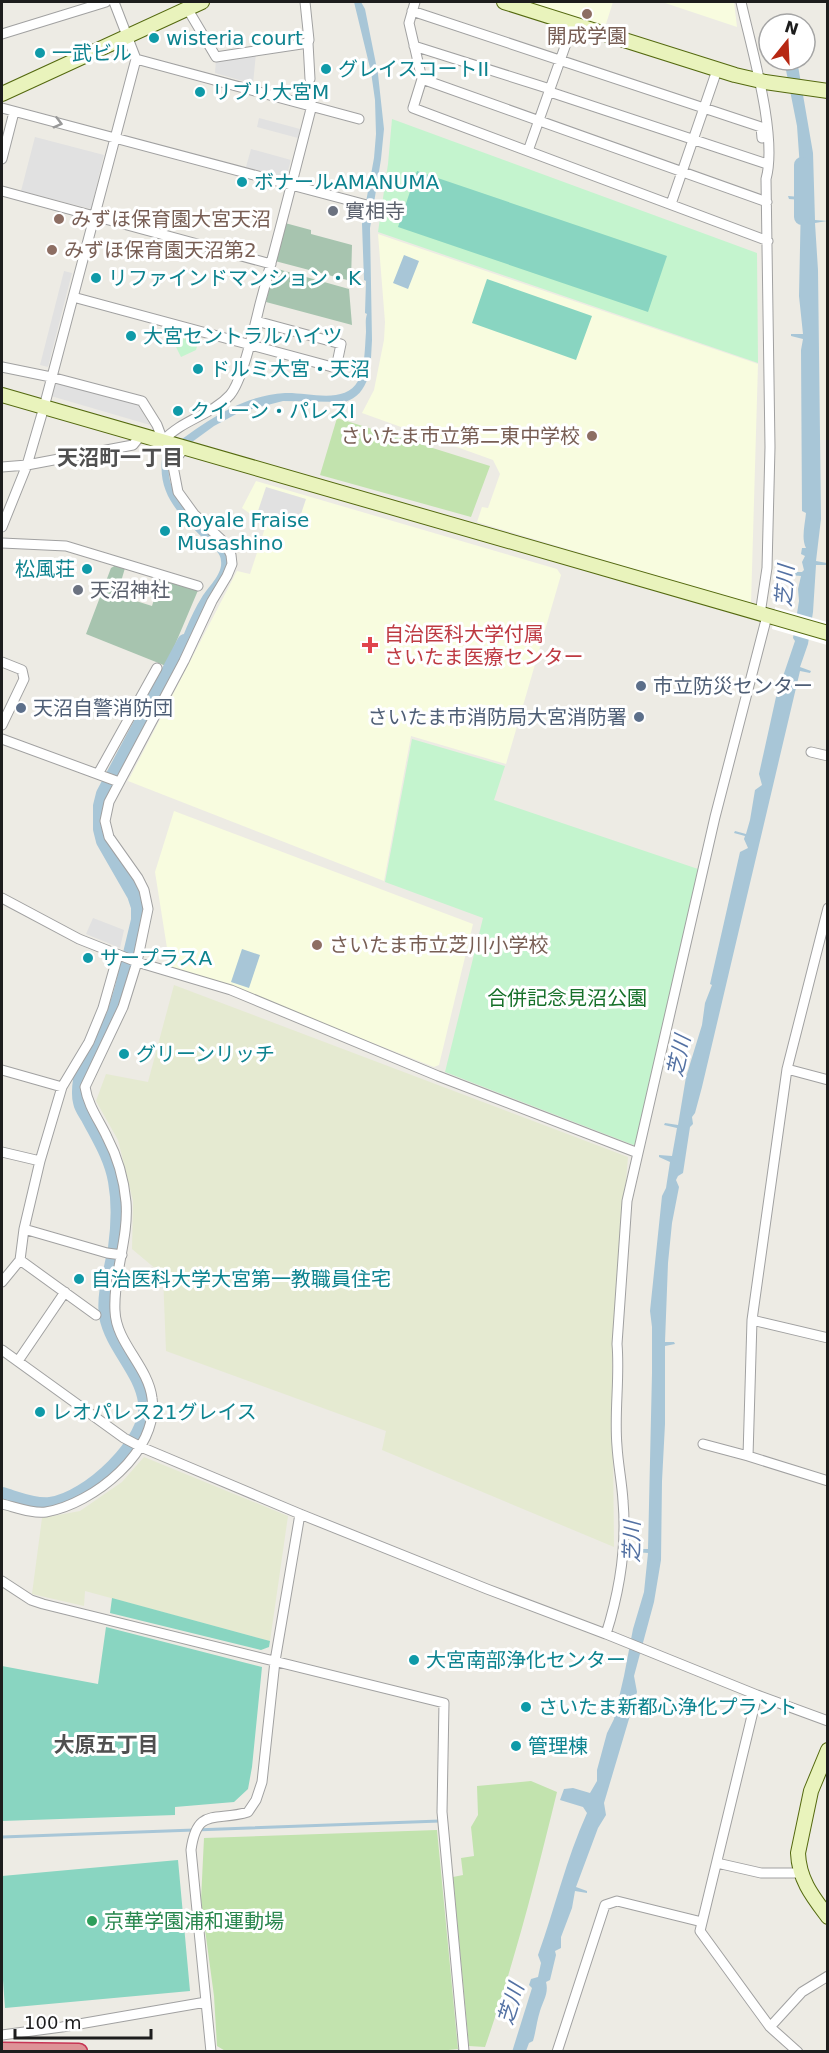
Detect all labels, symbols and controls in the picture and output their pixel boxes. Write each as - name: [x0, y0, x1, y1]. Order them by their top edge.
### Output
- marker: 開成学園: [580, 7, 594, 21]
- north arrow: [757, 12, 817, 72]
- text: N: [782, 17, 801, 39]
- place label: 開成学園: [547, 24, 627, 48]
- place label: wisteria court: [166, 26, 303, 50]
- marker: wisteria court: [147, 31, 161, 45]
- place label: 一武ビル: [52, 41, 132, 65]
- marker: 一武ビル: [33, 46, 47, 60]
- place label: グレイスコートII: [338, 57, 489, 81]
- marker: グレイスコートII: [319, 62, 333, 76]
- place label: リブリ大宮M: [212, 80, 329, 104]
- marker: リブリ大宮M: [193, 85, 207, 99]
- one-way arrow: [52, 116, 63, 128]
- place label: ボナールAMANUMA: [254, 170, 439, 194]
- marker: ボナールAMANUMA: [235, 175, 249, 189]
- place label: 實相寺: [345, 199, 405, 223]
- marker: 實相寺: [326, 204, 340, 218]
- place label: みずほ保育園大宮天沼: [71, 207, 271, 231]
- marker: みずほ保育園大宮天沼: [52, 212, 66, 226]
- place label: みずほ保育園天沼第2: [64, 238, 257, 262]
- marker: みずほ保育園天沼第2: [45, 243, 59, 257]
- place label: リファインドマンション・K: [108, 266, 362, 290]
- marker: リファインドマンション・K: [89, 271, 103, 285]
- place label: 大宮セントラルハイツ: [143, 324, 343, 348]
- marker: 大宮セントラルハイツ: [124, 329, 138, 343]
- place label: ドルミ大宮・天沼: [210, 357, 370, 381]
- marker: ドルミ大宮・天沼: [191, 362, 205, 376]
- place label: クイーン・パレスI: [190, 399, 355, 423]
- marker: クイーン・パレスI: [171, 404, 185, 418]
- place label: さいたま市立第二東中学校: [341, 424, 580, 448]
- marker: さいたま市立第二東中学校: [585, 429, 599, 443]
- district label: 天沼町一丁目: [57, 446, 183, 470]
- place label: Royale Fraise Musashino: [177, 508, 309, 555]
- marker: Royale Fraise Musashino: [158, 524, 172, 538]
- place label: 松風荘: [15, 557, 75, 581]
- marker: 松風荘: [80, 562, 94, 576]
- water label: 芝川: [772, 562, 799, 608]
- place label: 天沼神社: [90, 578, 170, 602]
- marker: 天沼神社: [71, 583, 85, 597]
- place label: 自治医科大学付属 さいたま医療センター: [384, 622, 583, 669]
- marker: 自治医科大学付属 さいたま医療センター: [361, 636, 379, 654]
- place label: 市立防災センター: [653, 674, 813, 698]
- marker: 市立防災センター: [634, 679, 648, 693]
- place label: 天沼自警消防団: [33, 696, 173, 720]
- marker: 天沼自警消防団: [14, 701, 28, 715]
- place label: さいたま市消防局大宮消防署: [368, 705, 627, 729]
- marker: さいたま市消防局大宮消防署: [632, 710, 646, 724]
- place label: さいたま市立芝川小学校: [329, 933, 548, 957]
- marker: さいたま市立芝川小学校: [310, 938, 324, 952]
- place label: サープラスA: [100, 946, 212, 970]
- marker: サープラスA: [81, 951, 95, 965]
- park label: 合併記念見沼公園: [487, 986, 647, 1010]
- water label: 芝川: [663, 1031, 696, 1079]
- place label: グリーンリッチ: [136, 1042, 275, 1066]
- marker: グリーンリッチ: [117, 1047, 131, 1061]
- place label: 自治医科大学大宮第一教職員住宅: [91, 1267, 391, 1291]
- marker: 自治医科大学大宮第一教職員住宅: [72, 1272, 86, 1286]
- place label: レオパレス21グレイス: [52, 1400, 257, 1424]
- marker: レオパレス21グレイス: [33, 1405, 47, 1419]
- water label: 芝川: [620, 1519, 644, 1563]
- place label: 大宮南部浄化センター: [426, 1648, 626, 1672]
- marker: 大宮南部浄化センター: [407, 1653, 421, 1667]
- place label: さいたま新都心浄化プラント: [538, 1695, 797, 1719]
- marker: さいたま新都心浄化プラント: [519, 1700, 533, 1714]
- district label: 大原五丁目: [54, 1733, 159, 1757]
- place label: 管理棟: [528, 1734, 588, 1758]
- marker: 管理棟: [509, 1739, 523, 1753]
- place label: 京華学園浦和運動場: [104, 1909, 284, 1933]
- marker: 京華学園浦和運動場: [85, 1914, 99, 1928]
- water label: 芝川: [493, 1978, 529, 2028]
- scale bar: [15, 2002, 152, 2040]
- text: 100 m: [24, 2012, 82, 2033]

